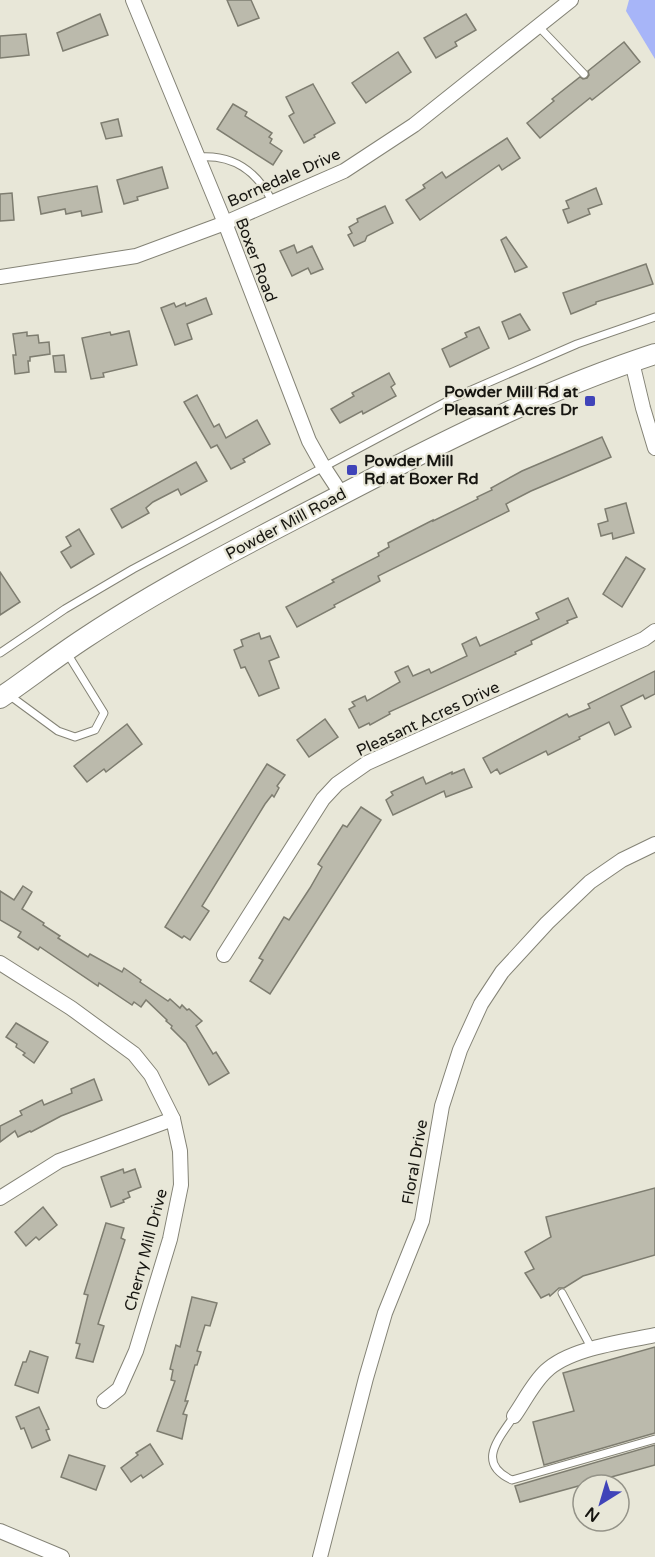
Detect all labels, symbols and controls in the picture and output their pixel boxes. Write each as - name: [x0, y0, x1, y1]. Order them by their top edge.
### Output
- street label: Bornedale Drive: [224, 144, 344, 212]
- street label: Boxer Road: [231, 215, 281, 305]
- place label: Powder Mill Rd at Pleasant Acres Dr: [444, 382, 579, 420]
- marker: Powder Mill Rd at Pleasant Acres Dr: [583, 394, 597, 408]
- place label: Powder Mill Rd at Boxer Rd: [364, 451, 479, 489]
- marker: Powder Mill Rd at Boxer Rd: [345, 463, 359, 477]
- street label: Powder Mill Road: [222, 484, 350, 564]
- street label: Pleasant Acres Drive: [353, 677, 503, 761]
- street label: Floral Drive: [398, 1118, 432, 1206]
- street label: Cherry Mill Drive: [120, 1187, 172, 1313]
- north arrow: [571, 1473, 631, 1533]
- text: N: [581, 1502, 604, 1526]

